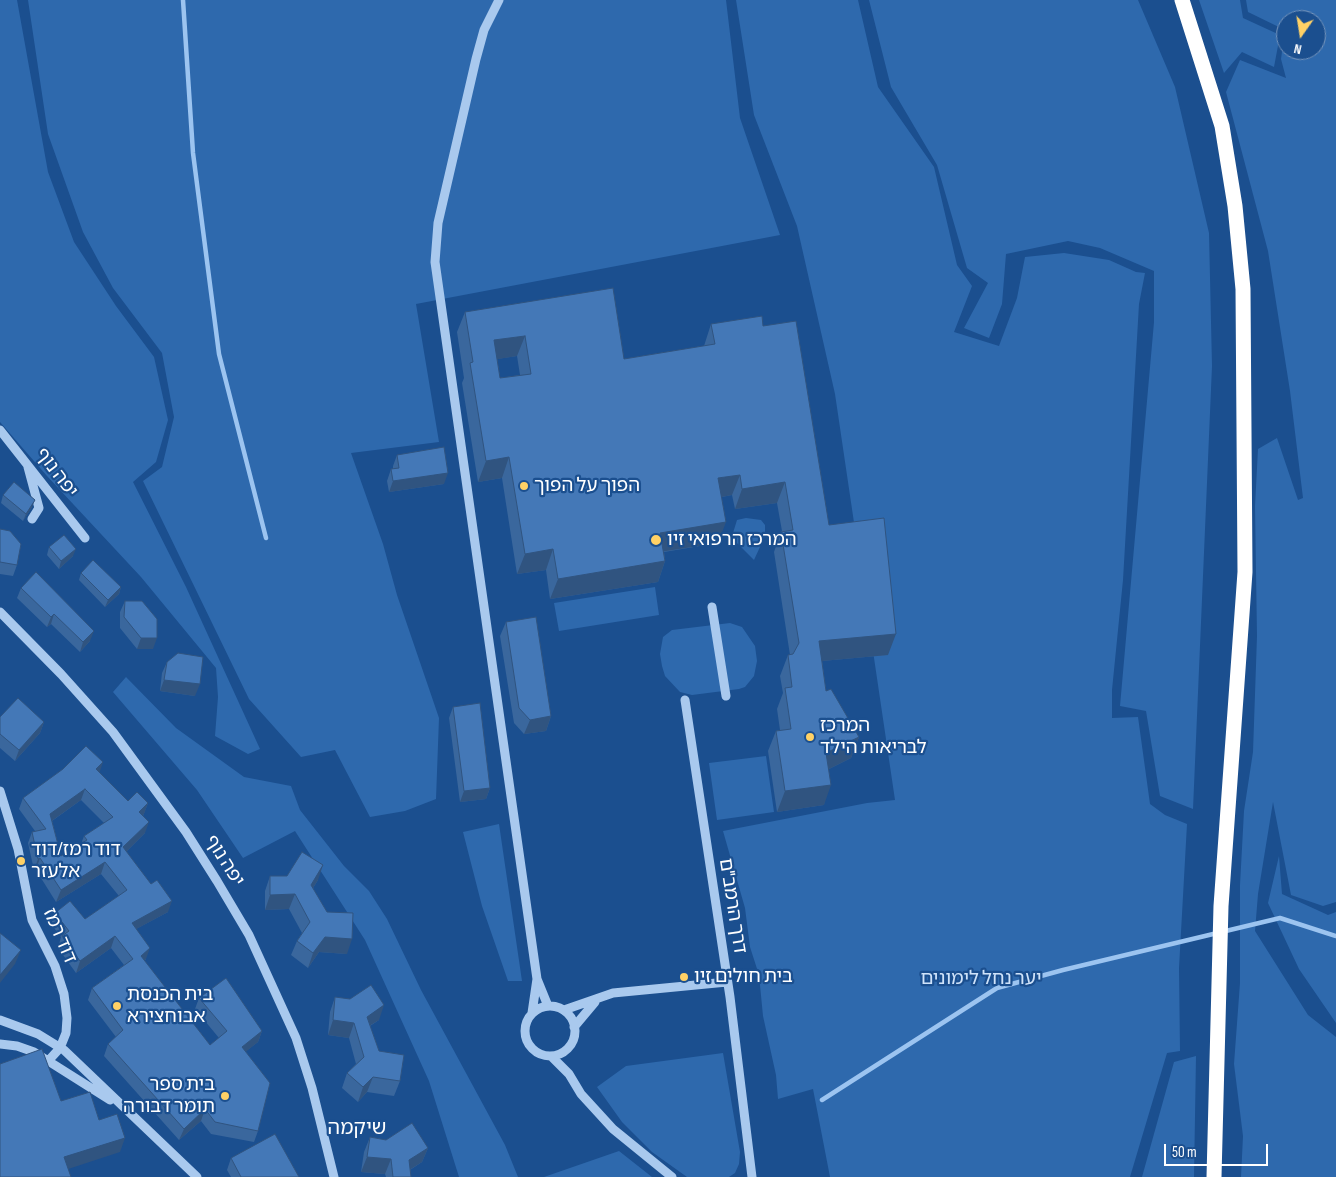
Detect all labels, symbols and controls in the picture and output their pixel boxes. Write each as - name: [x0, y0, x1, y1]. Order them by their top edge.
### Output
- north arrow: [1276, 10, 1326, 60]
- text: N: [1292, 40, 1303, 58]
- street label: יפה נוף: [30, 444, 82, 502]
- place label: הפוך על הפוך: [534, 475, 640, 497]
- marker: הפוך על הפוך: [518, 480, 530, 492]
- place label: המרכז הרפואי זיו: [667, 529, 797, 551]
- marker: המרכז הרפואי זיו: [649, 533, 663, 547]
- place label: המרכז לבריאות הילד: [820, 715, 927, 759]
- marker: המרכז לבריאות הילד: [804, 731, 816, 743]
- street label: יפה נוף: [199, 831, 249, 891]
- place label: דוד רמז/דוד אלעזר: [31, 839, 121, 883]
- marker: דוד רמז/דוד אלעזר: [15, 855, 27, 867]
- street label: דרך הרמב"ם: [713, 857, 751, 955]
- street label: דוד רמז: [37, 905, 81, 967]
- place label: בית חולים זיו: [694, 966, 793, 988]
- park label: יער נחל לימונים: [920, 968, 1042, 990]
- marker: בית חולים זיו: [678, 971, 690, 983]
- place label: בית הכנסת אבוחצירא: [127, 984, 213, 1028]
- marker: בית הכנסת אבוחצירא: [111, 1000, 123, 1012]
- place label: בית ספר תומר דבורה: [123, 1074, 215, 1118]
- marker: בית ספר תומר דבורה: [219, 1090, 231, 1102]
- district label: שיקמה: [328, 1117, 386, 1141]
- scale bar: [1166, 1134, 1270, 1166]
- text: 50 m: [1172, 1143, 1197, 1162]

